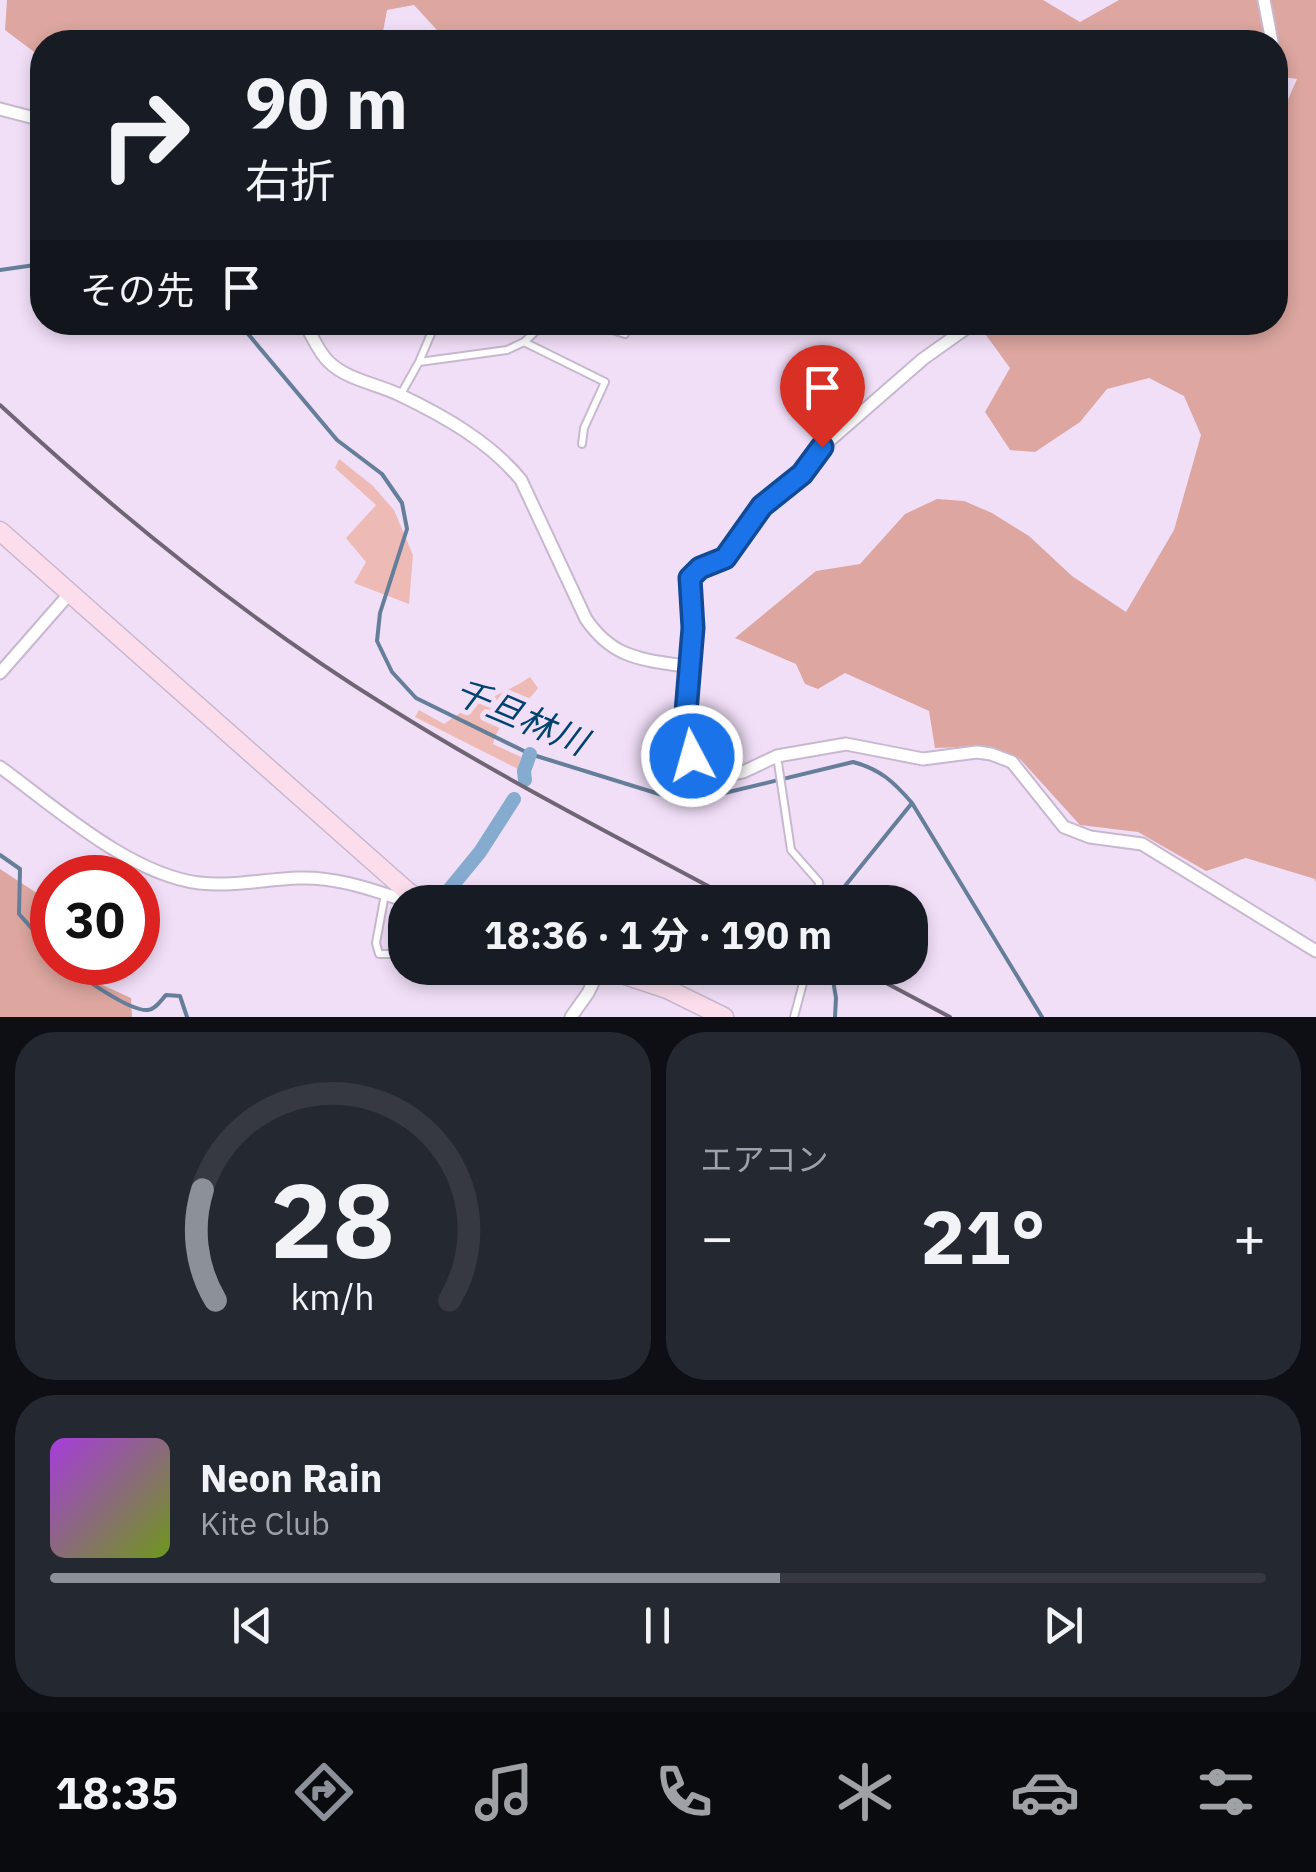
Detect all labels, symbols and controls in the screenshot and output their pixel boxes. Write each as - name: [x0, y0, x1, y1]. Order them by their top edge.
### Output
- text: 90 m: [245, 57, 408, 148]
- icon: right: [80, 70, 210, 200]
- text: 右折: [245, 151, 335, 209]
- icon: arrive: [214, 260, 269, 315]
- text: その先: [80, 265, 194, 314]
- pin: [780, 345, 865, 448]
- icon: arrive: [795, 360, 850, 415]
- water label: 千旦林川: [448, 667, 598, 766]
- position arrow: [640, 704, 744, 808]
- speed limit sign: 30: [30, 855, 160, 985]
- text: 18:36 · 1 分 · 190 m: [484, 910, 832, 959]
- text: エアコン: [701, 1138, 829, 1180]
- text: 28: [270, 1151, 395, 1287]
- text: 21°: [921, 1187, 1046, 1285]
- text: −: [701, 1201, 734, 1272]
- text: +: [1233, 1201, 1266, 1272]
- text: km/h: [291, 1273, 375, 1320]
- text: Neon Rain: [200, 1453, 382, 1502]
- text: Kite Club: [200, 1502, 330, 1544]
- icon: previous: [225, 1598, 280, 1653]
- icon: pause: [630, 1598, 685, 1653]
- icon: next: [1036, 1598, 1091, 1653]
- icon: directions: [289, 1757, 359, 1827]
- icon: music: [469, 1757, 539, 1827]
- icon: phone: [649, 1757, 719, 1827]
- icon: climate: [830, 1757, 900, 1827]
- icon: car: [1010, 1757, 1080, 1827]
- icon: filters: [1191, 1757, 1261, 1827]
- text: 18:35: [55, 1763, 178, 1821]

